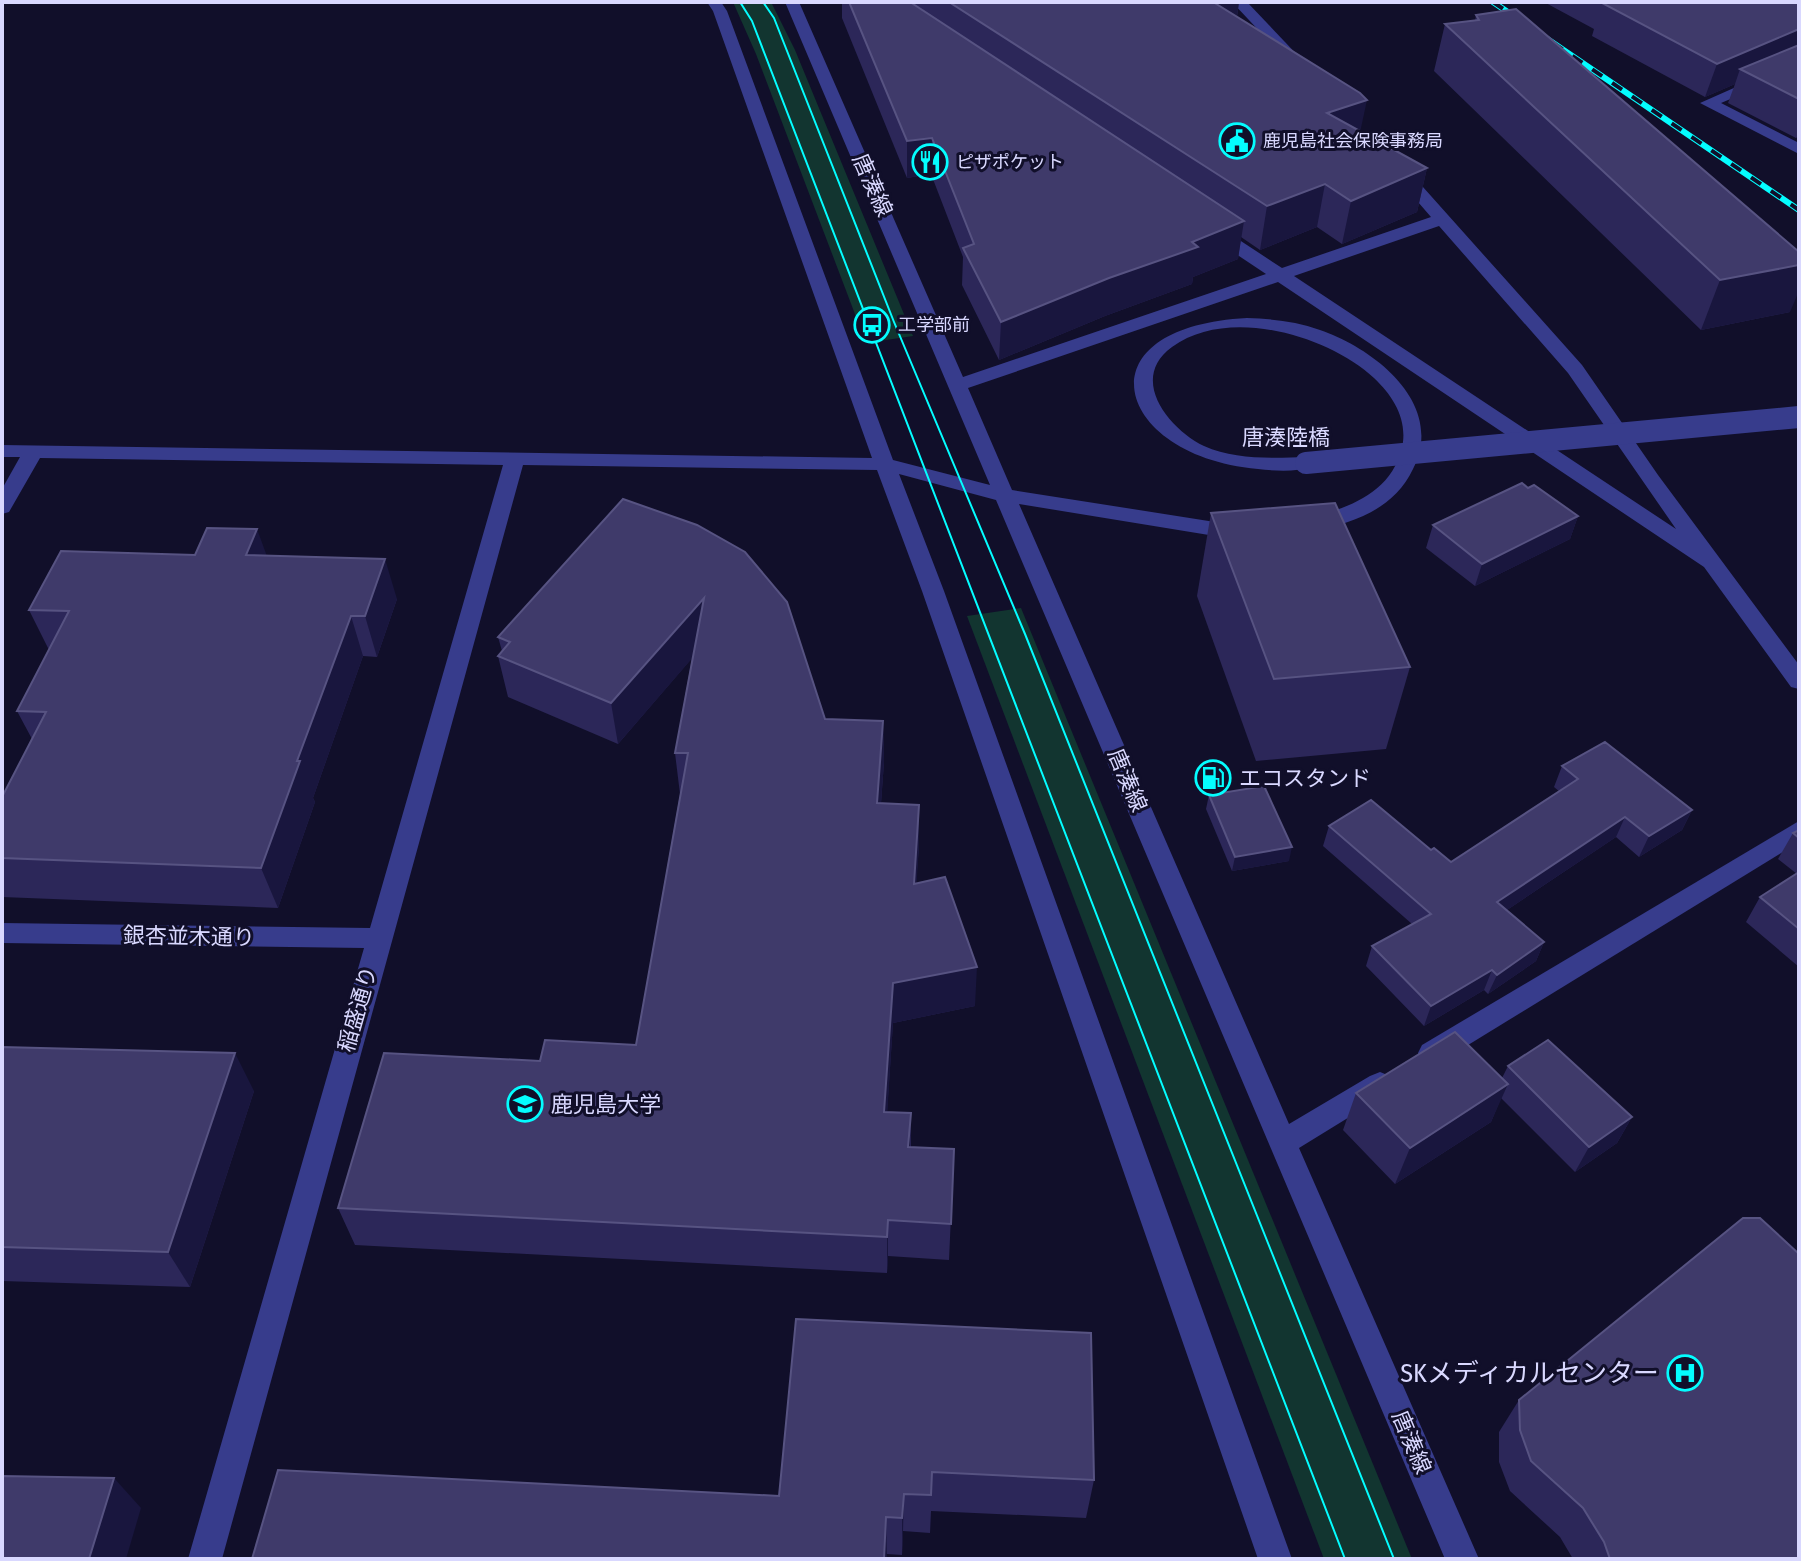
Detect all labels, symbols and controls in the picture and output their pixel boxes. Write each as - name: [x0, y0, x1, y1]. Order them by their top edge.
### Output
- public building icon: 鹿児島社会保険事務局: [1218, 122, 1256, 160]
- place label: 鹿児島社会保険事務局: [1263, 130, 1443, 152]
- restaurant icon: ピザポケット: [911, 143, 949, 181]
- street label: 唐湊線: [847, 150, 898, 221]
- place label: ピザポケット: [956, 151, 1064, 173]
- bus stop icon: 工学部前: [853, 306, 891, 344]
- place label: 工学部前: [898, 314, 970, 336]
- street label: 唐湊陸橋: [1242, 424, 1330, 451]
- street label: 唐湊線: [1102, 745, 1153, 816]
- fuel station icon: エコスタンド: [1194, 759, 1232, 797]
- place label: エコスタンド: [1239, 765, 1371, 792]
- street label: 銀杏並木通り: [123, 922, 255, 951]
- street label: 稲盛通り: [332, 963, 383, 1055]
- school or university icon: 鹿児島大学: [506, 1085, 544, 1123]
- place label: 鹿児島大学: [551, 1091, 661, 1118]
- hospital icon: SKメディカルセンター: [1666, 1354, 1704, 1392]
- place label: SKメディカルセンター: [1400, 1358, 1659, 1389]
- street label: 唐湊線: [1386, 1407, 1437, 1478]

